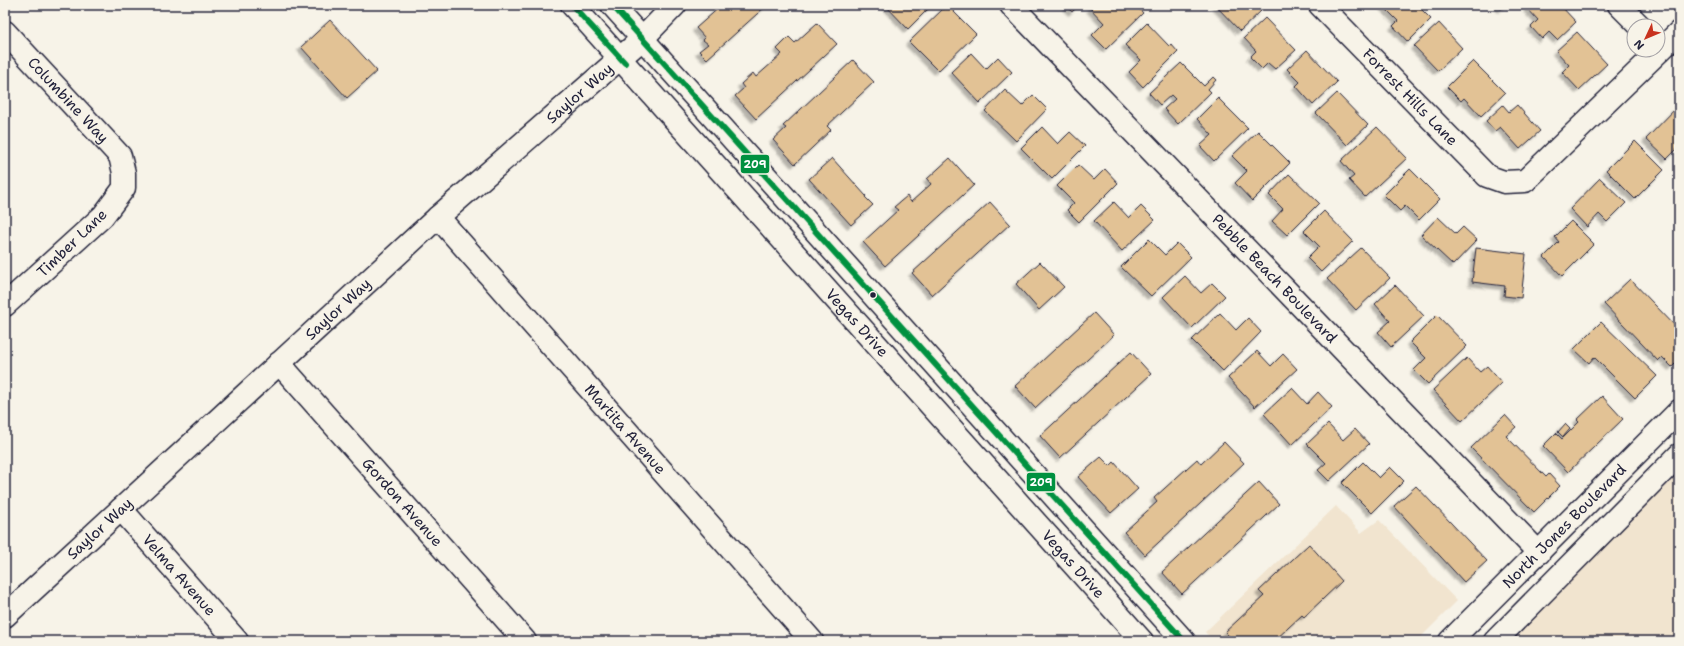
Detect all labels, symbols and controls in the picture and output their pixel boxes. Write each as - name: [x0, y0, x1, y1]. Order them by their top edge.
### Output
- north arrow: [1626, 18, 1666, 58]
- text: N: [1631, 36, 1648, 53]
- street label: Forrest Hills Lane: [1358, 44, 1462, 150]
- street label: Columbine Way: [23, 53, 113, 148]
- street label: Saylor Way: [542, 59, 618, 128]
- line badge: 209: [740, 154, 770, 174]
- text: 209: [744, 157, 767, 172]
- street label: Timber Lane: [33, 204, 111, 282]
- street label: Pebble Beach Boulevard: [1208, 210, 1342, 348]
- street label: Saylor Way: [301, 274, 375, 344]
- street label: Vegas Drive: [821, 285, 893, 361]
- unlabelled marker: [868, 290, 878, 300]
- street label: Martita Avenue: [580, 380, 670, 479]
- street label: Gordon Avenue: [358, 454, 447, 551]
- street label: North Jones Boulevard: [1498, 459, 1631, 593]
- line badge: 209: [1026, 472, 1056, 492]
- text: 209: [1030, 475, 1053, 490]
- street label: Saylor Way: [63, 493, 137, 564]
- street label: Vegas Drive: [1037, 526, 1109, 603]
- street label: Velma Avenue: [138, 530, 220, 620]

